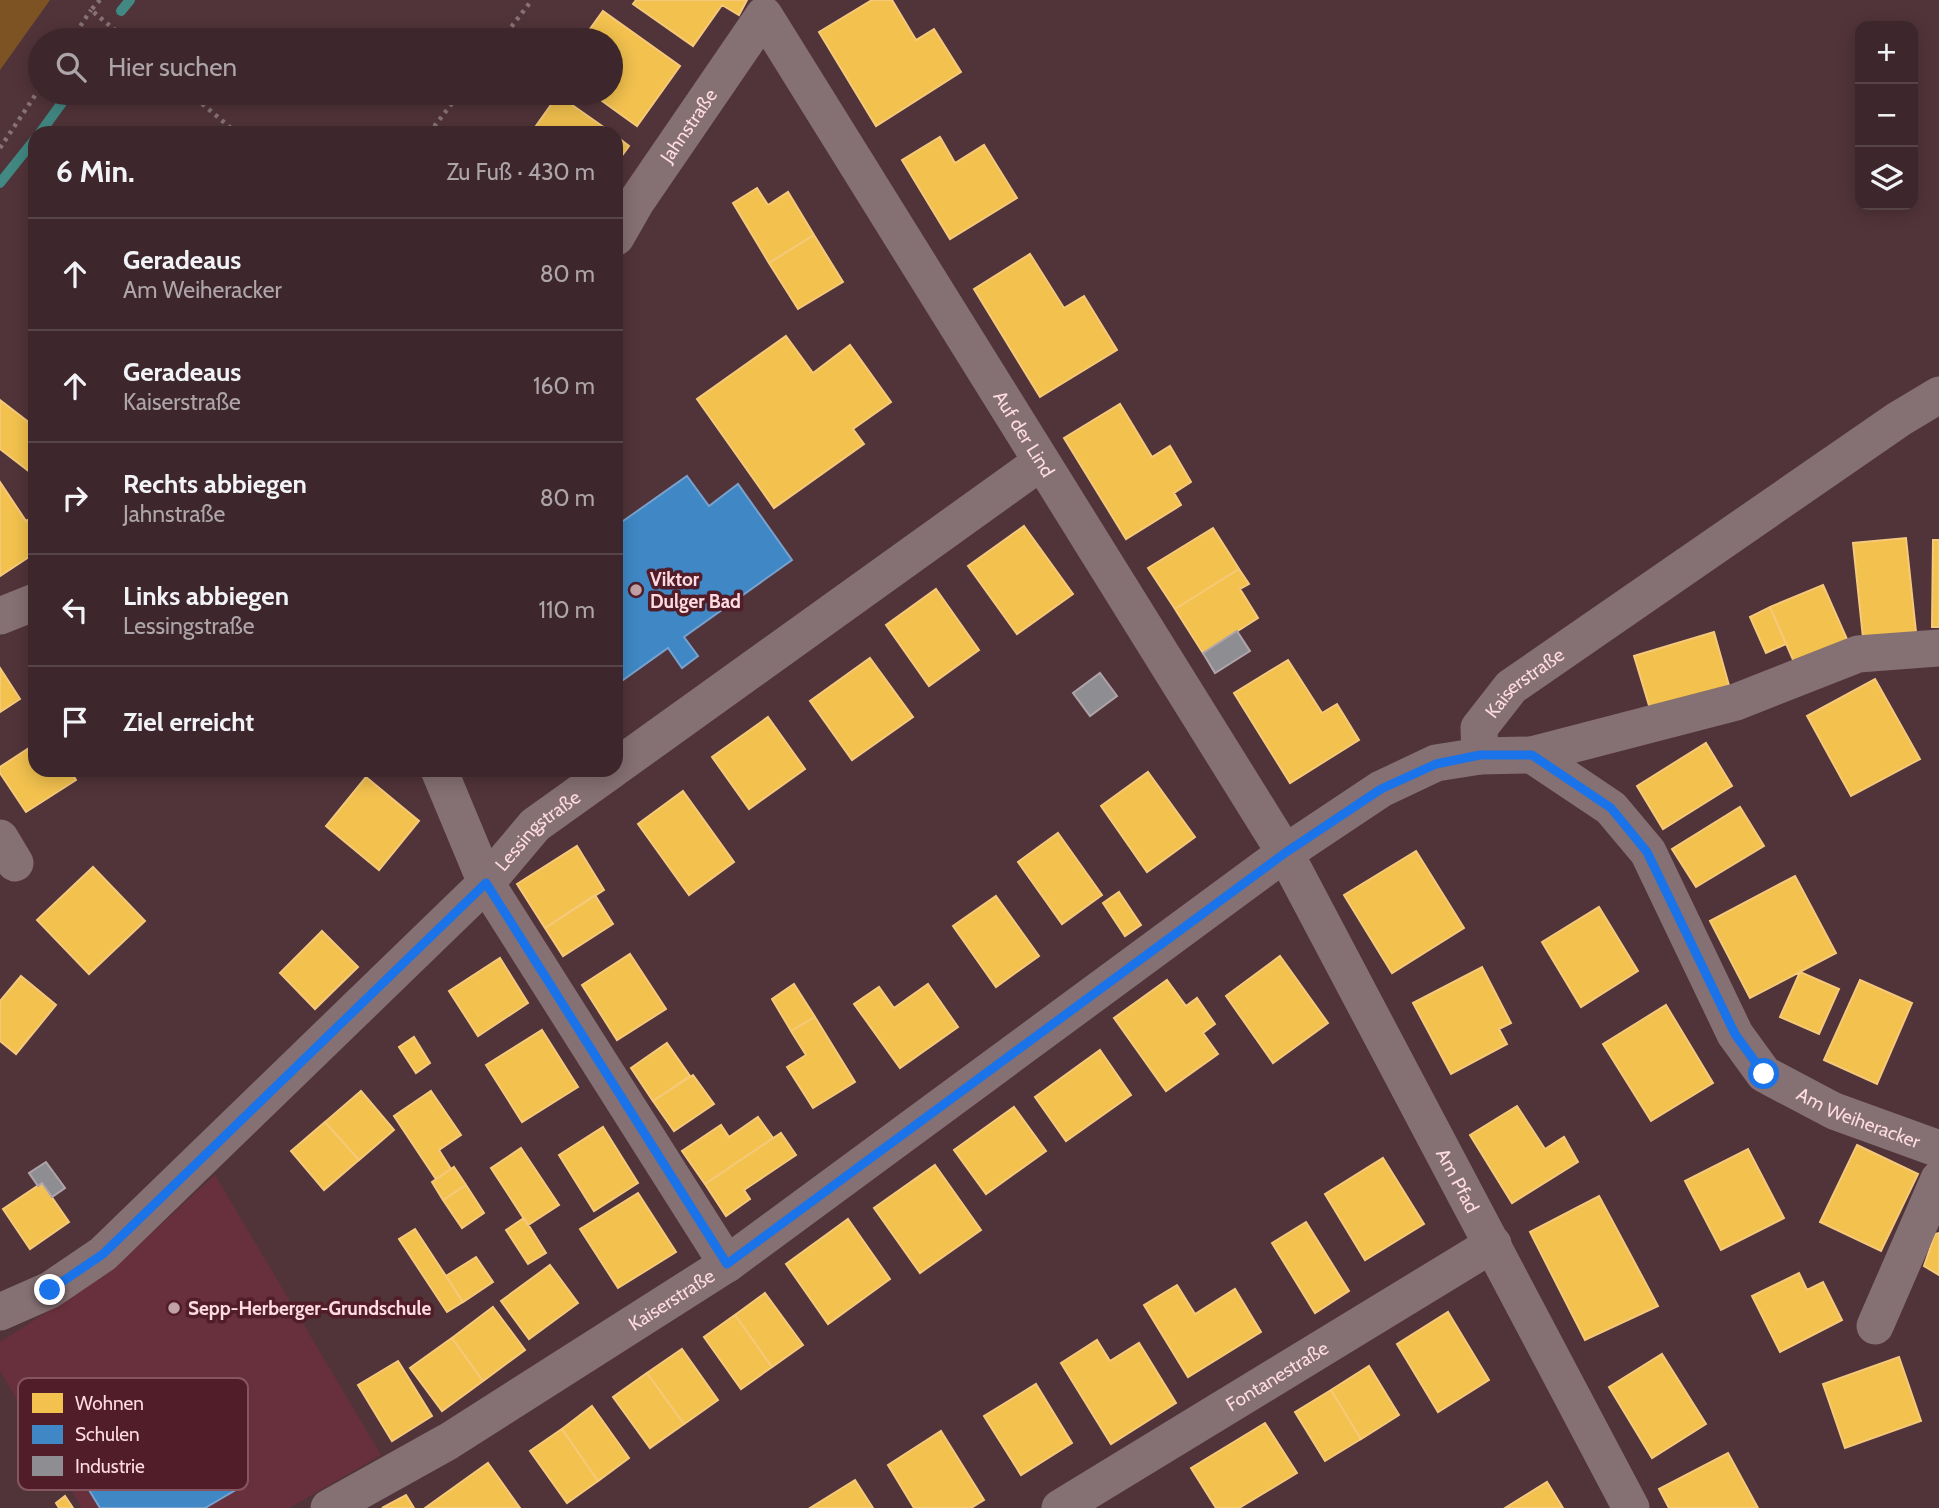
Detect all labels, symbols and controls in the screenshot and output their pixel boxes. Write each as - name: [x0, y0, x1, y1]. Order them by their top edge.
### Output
- map controls: [1855, 21, 1918, 210]
- button: +: [1855, 21, 1918, 84]
- search box: [28, 28, 623, 105]
- icon: search: [52, 48, 90, 86]
- text: Hier suchen: [108, 51, 237, 83]
- street label: Jahnstraße: [655, 84, 722, 168]
- button: −: [1855, 84, 1918, 147]
- button: layers: [1855, 147, 1918, 210]
- text: 6 Min.: [56, 153, 135, 190]
- text: Zu Fuß · 430 m: [446, 158, 595, 186]
- text: Geradeaus: [123, 244, 241, 276]
- icon: ahead: [56, 255, 94, 293]
- text: 80 m: [540, 260, 595, 288]
- text: Am Weiheracker: [123, 276, 282, 304]
- text: Geradeaus: [123, 356, 241, 388]
- icon: ahead: [56, 367, 94, 405]
- text: 160 m: [533, 372, 595, 400]
- street label: Auf der Lind: [988, 387, 1059, 481]
- text: Kaiserstraße: [123, 388, 241, 416]
- text: Rechts abbiegen: [123, 468, 307, 500]
- icon: right: [56, 479, 94, 517]
- text: 80 m: [540, 484, 595, 512]
- text: Jahnstraße: [123, 500, 225, 528]
- place label: Viktor Dulger Bad: [650, 568, 741, 613]
- text: Links abbiegen: [123, 580, 289, 612]
- marker: Viktor Dulger Bad: [628, 582, 644, 598]
- icon: left: [56, 591, 94, 629]
- text: 110 m: [539, 596, 595, 624]
- text: Lessingstraße: [123, 612, 255, 640]
- street label: Kaiserstraße: [1480, 643, 1569, 723]
- icon: arrive: [56, 703, 94, 741]
- text: Ziel erreicht: [123, 706, 254, 738]
- street label: Lessingstraße: [490, 785, 585, 876]
- route start: [1748, 1058, 1779, 1089]
- street label: Am Weiheracker: [1793, 1082, 1923, 1153]
- street label: Am Pfad: [1431, 1145, 1484, 1217]
- street label: Kaiserstraße: [624, 1264, 719, 1336]
- route end: [34, 1274, 65, 1305]
- place label: Sepp-Herberger-Grundschule: [188, 1297, 431, 1320]
- marker: Sepp-Herberger-Grundschule: [166, 1300, 182, 1316]
- street label: Fontanestraße: [1222, 1336, 1333, 1416]
- legend: [18, 1378, 248, 1490]
- text: Wohnen: [75, 1392, 144, 1415]
- text: Schulen: [75, 1423, 140, 1446]
- text: Industrie: [75, 1455, 145, 1478]

